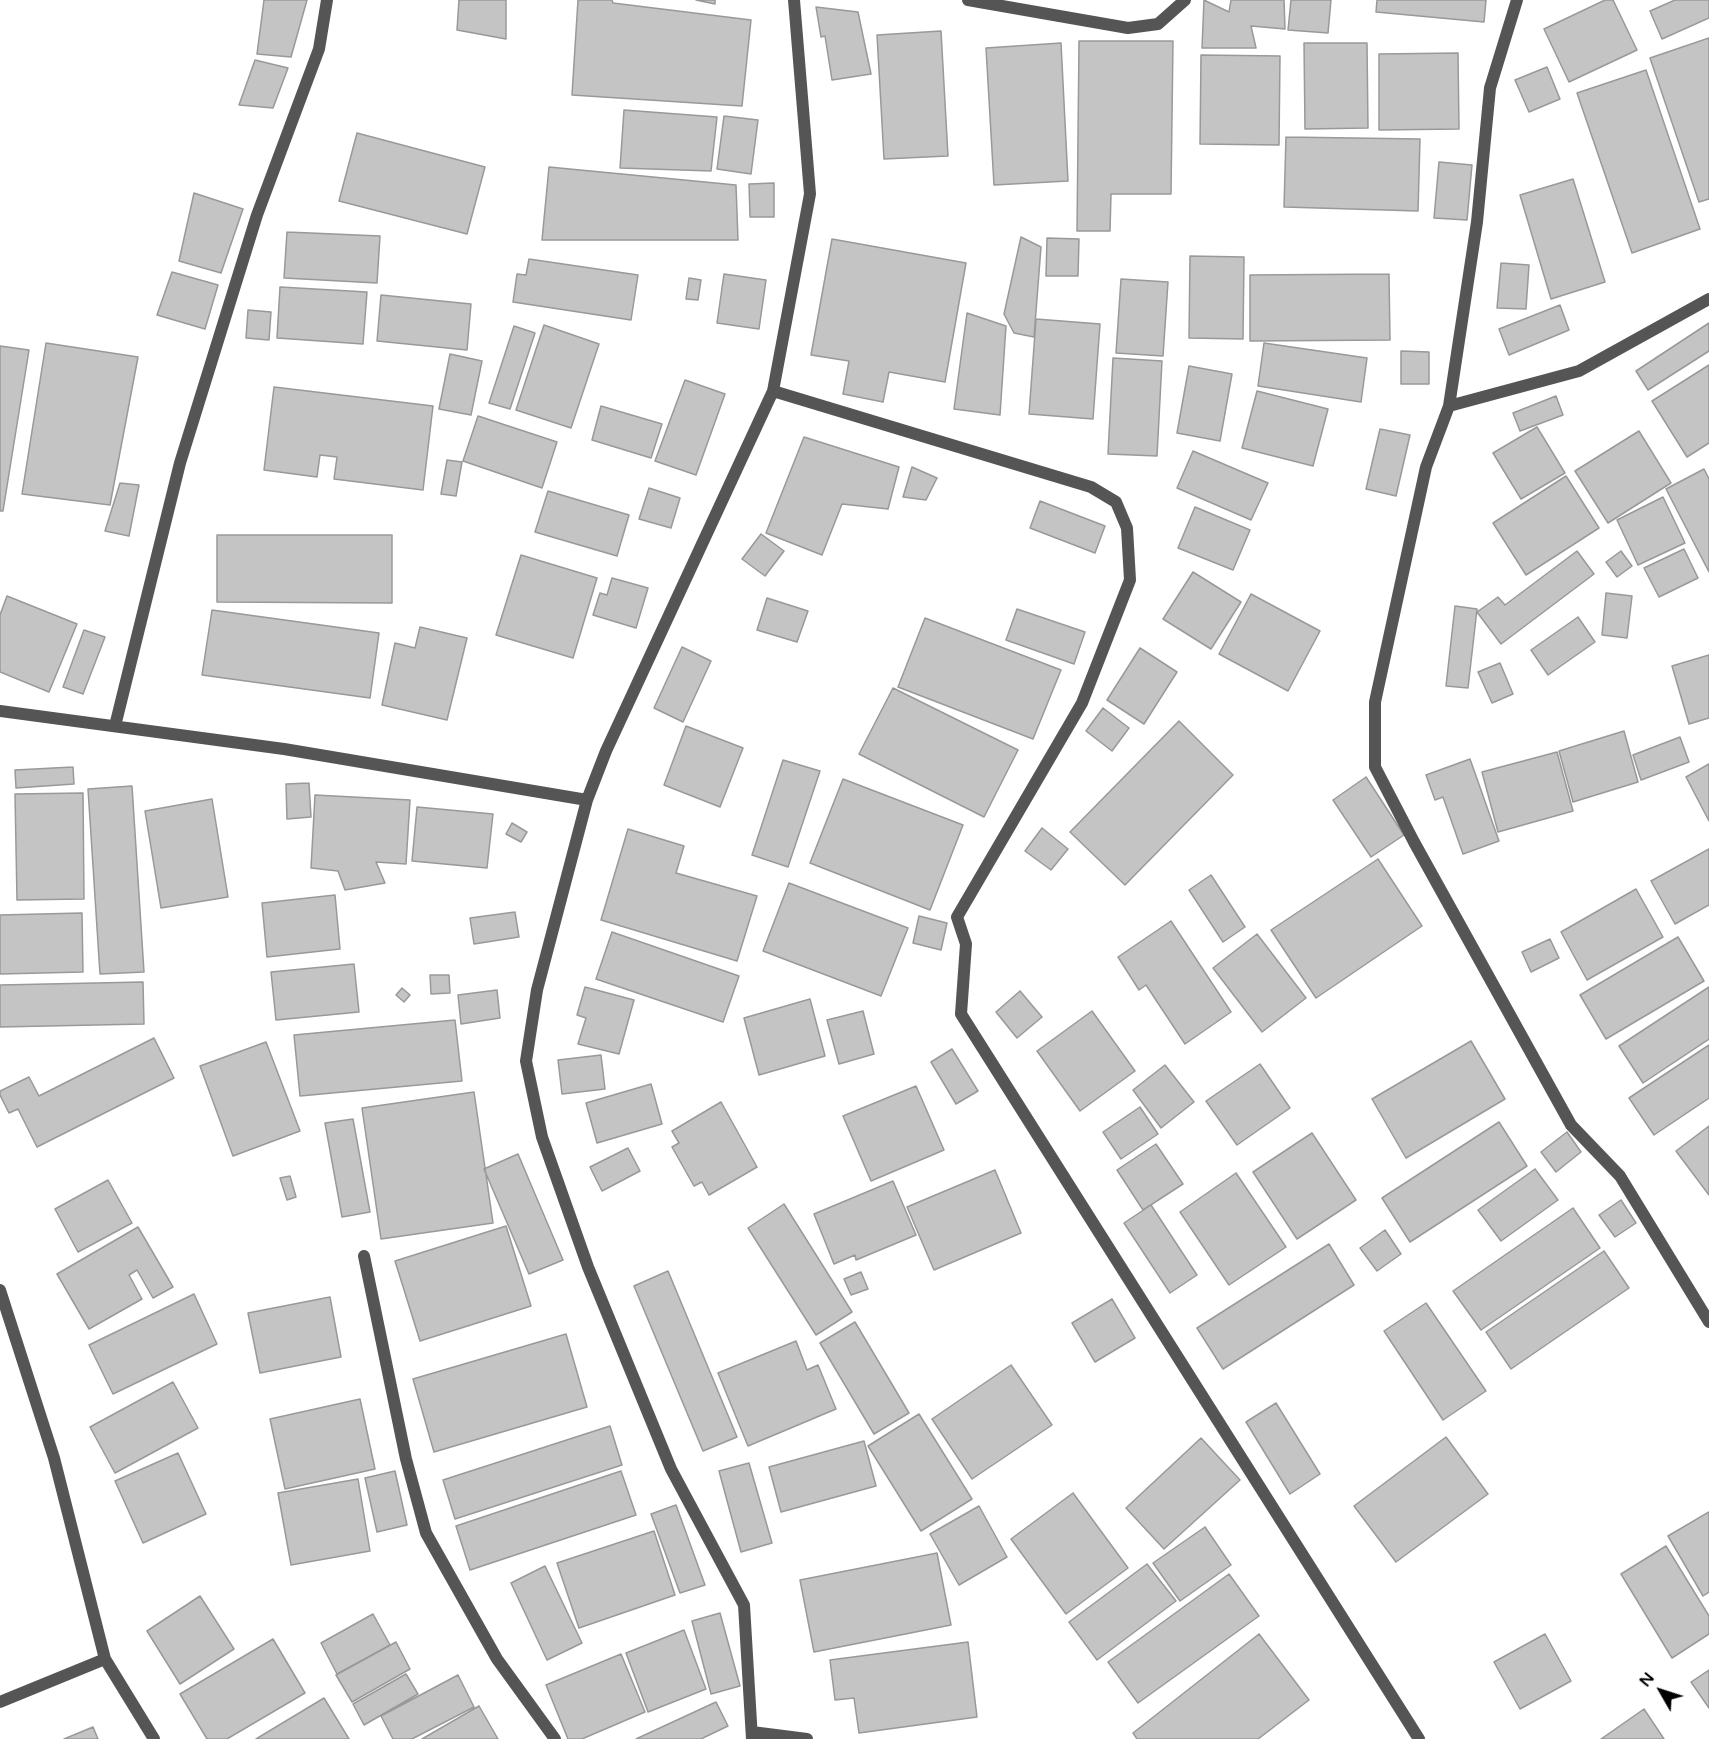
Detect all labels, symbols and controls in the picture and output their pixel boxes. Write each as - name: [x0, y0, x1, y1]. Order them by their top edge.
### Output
- north arrow: [1631, 1661, 1691, 1721]
- text: N: [1635, 1668, 1659, 1691]

